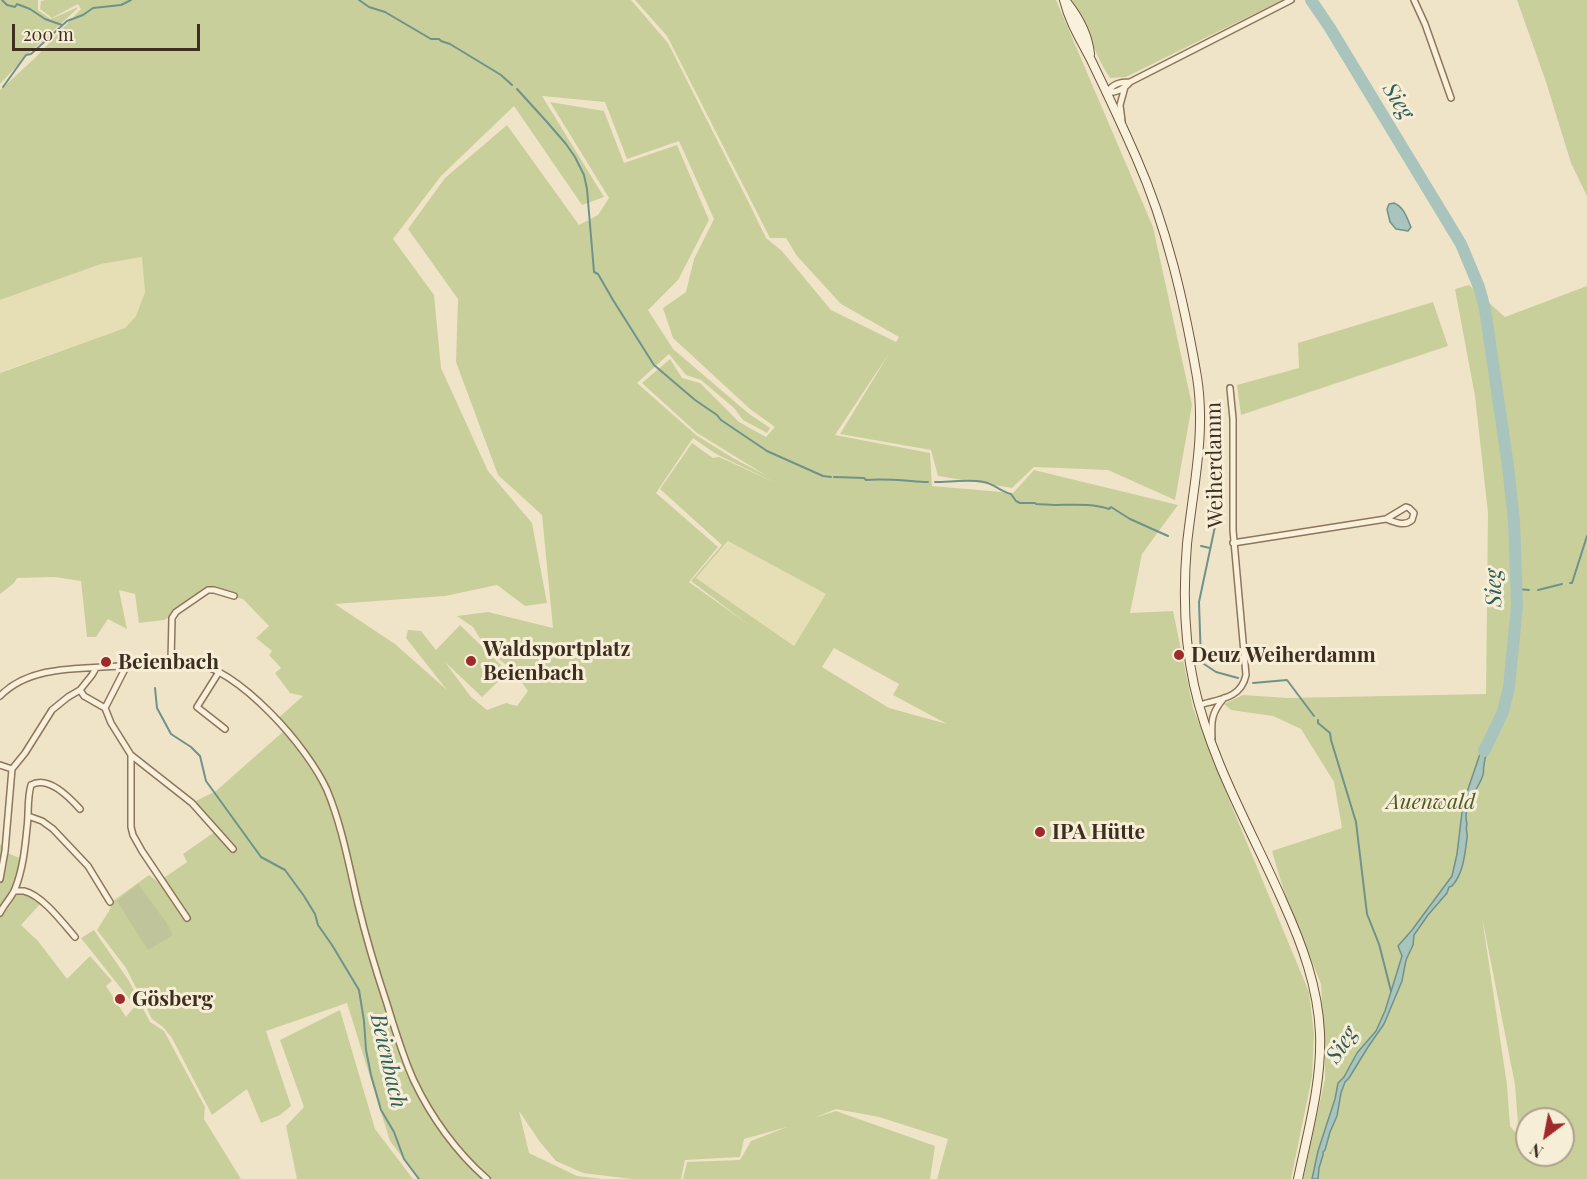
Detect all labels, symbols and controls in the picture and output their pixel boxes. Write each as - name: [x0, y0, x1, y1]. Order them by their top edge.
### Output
- scale bar: [15, 12, 202, 50]
- text: 200 m: [23, 22, 74, 46]
- water label: Sieg: [1377, 78, 1419, 124]
- street label: Weiherdamm: [1201, 402, 1229, 528]
- water label: Sieg: [1480, 569, 1508, 607]
- place label: Waldsportplatz Beienbach: [483, 636, 630, 686]
- place label: Deuz Weiherdamm: [1191, 642, 1376, 668]
- marker: Deuz Weiherdamm: [1172, 648, 1186, 662]
- place label: Beienbach: [118, 649, 219, 675]
- marker: Waldsportplatz Beienbach: [464, 654, 478, 668]
- marker: Beienbach: [99, 655, 113, 669]
- park label: Auenwald: [1387, 789, 1475, 815]
- place label: IPA Hütte: [1052, 819, 1145, 845]
- marker: IPA Hütte: [1033, 825, 1047, 839]
- place label: Gösberg: [132, 986, 213, 1012]
- marker: Gösberg: [113, 992, 127, 1006]
- water label: Beienbach: [364, 1011, 412, 1111]
- water label: Sieg: [1321, 1022, 1363, 1068]
- north arrow: [1515, 1107, 1575, 1167]
- text: N: [1526, 1139, 1547, 1163]

